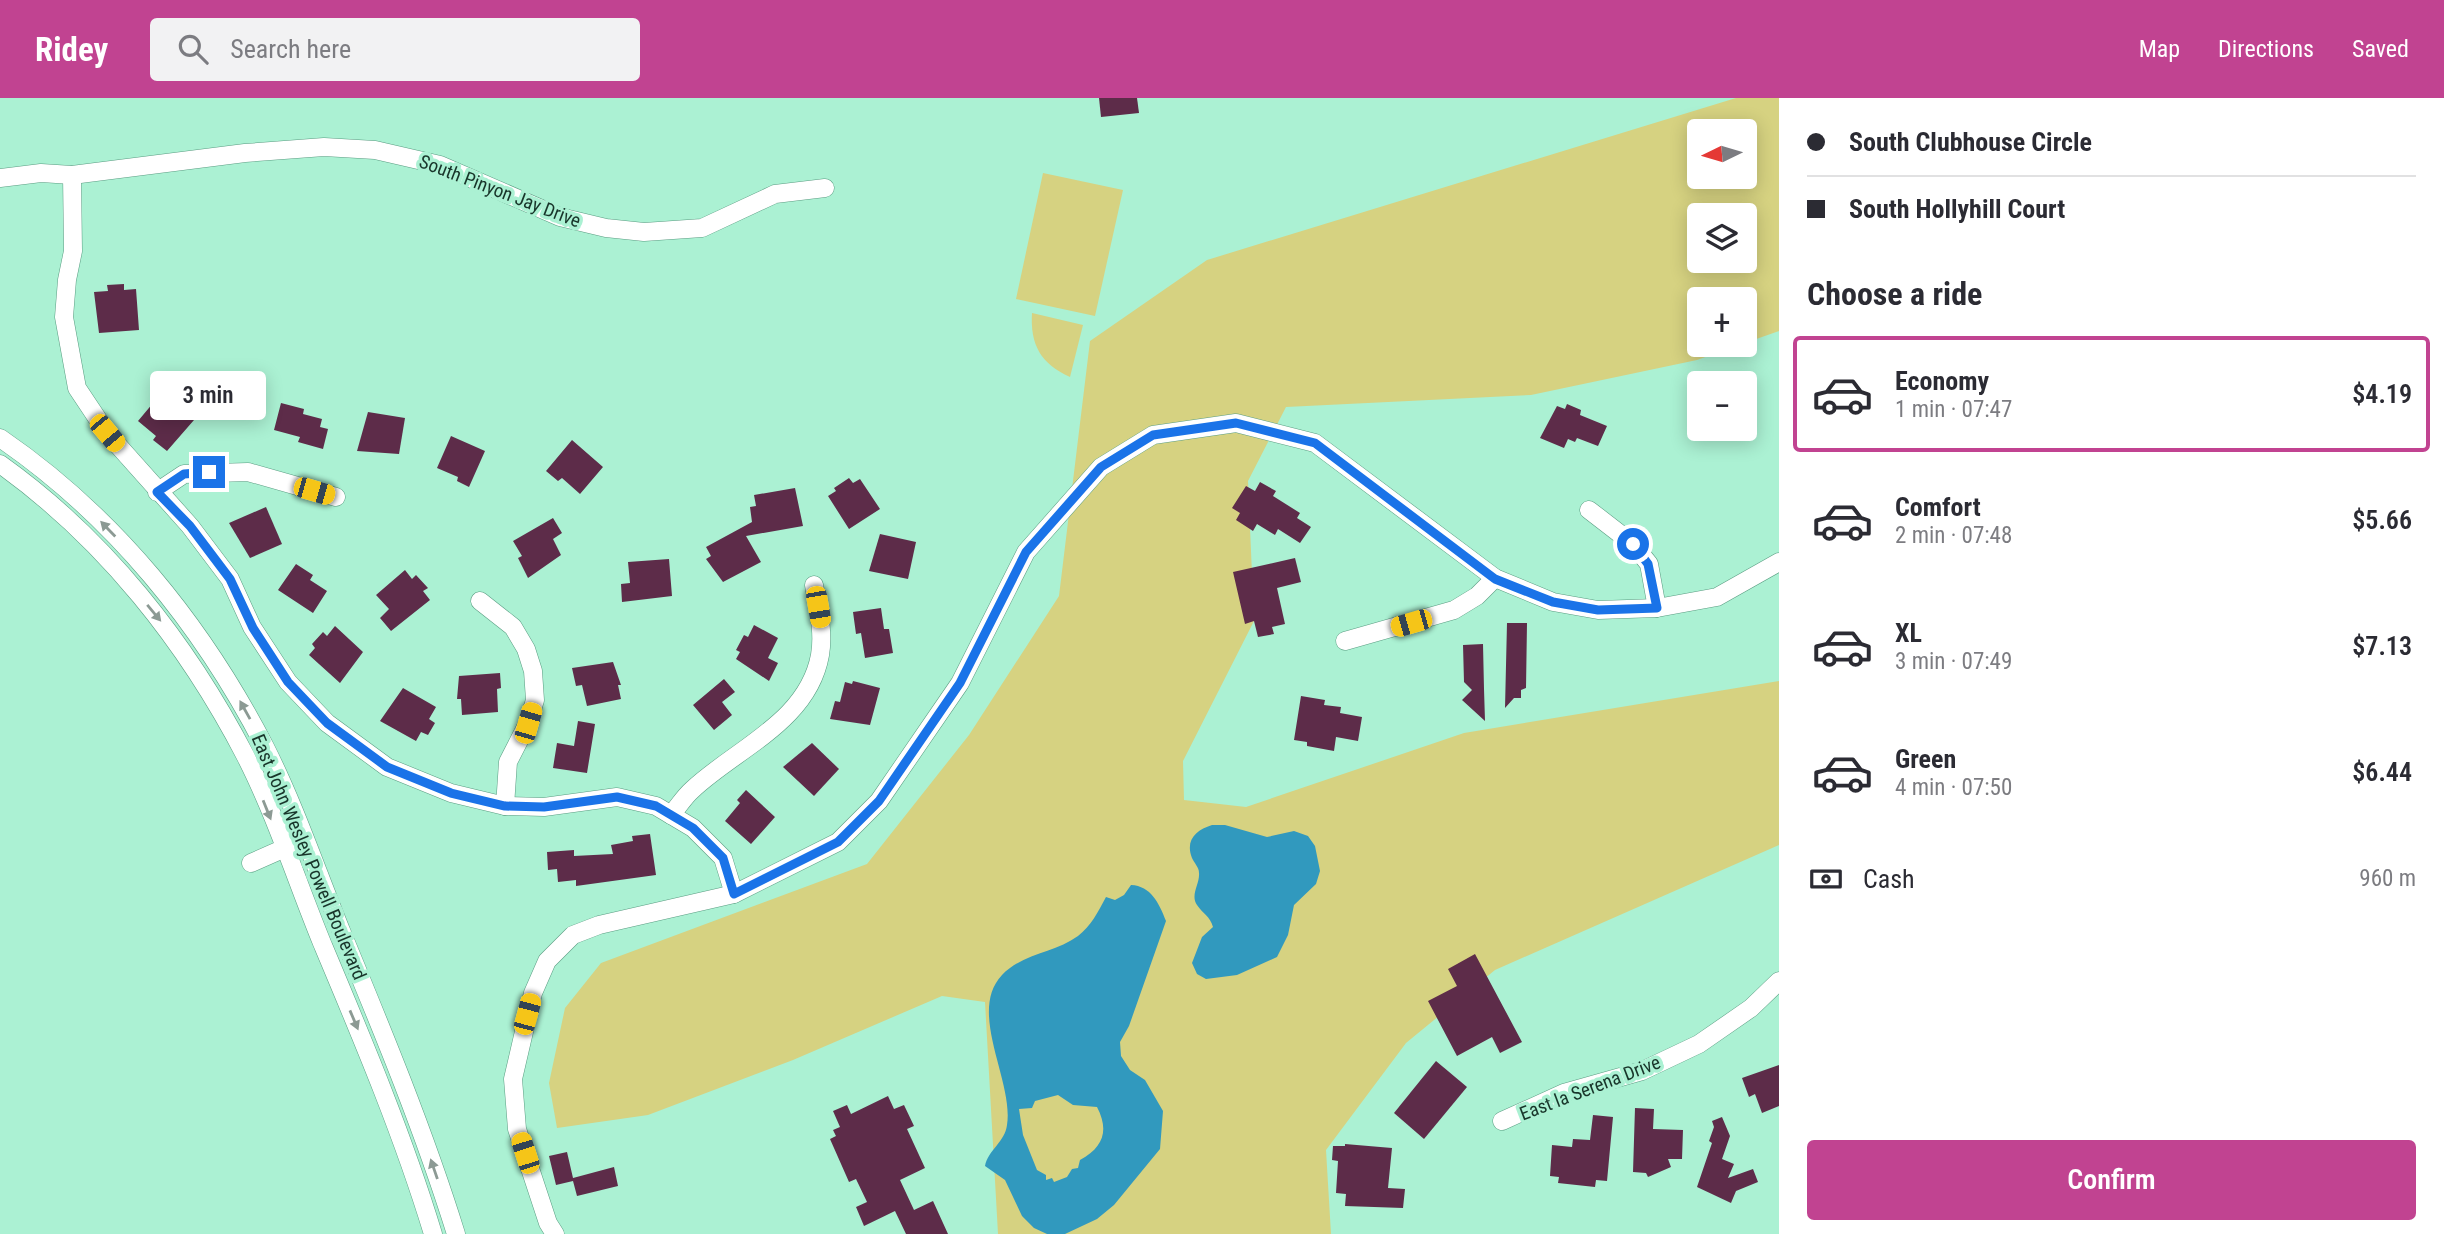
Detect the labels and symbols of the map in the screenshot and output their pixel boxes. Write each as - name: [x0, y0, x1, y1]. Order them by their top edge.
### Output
- north arrow: [1687, 119, 1757, 189]
- street label: South Pinyon Jay Drive: [416, 150, 584, 232]
- callout: 3 min: [151, 370, 267, 420]
- car: [86, 410, 129, 456]
- route end: [193, 456, 225, 488]
- car: [291, 475, 338, 507]
- one-way arrow: [101, 521, 117, 538]
- route start: [1617, 528, 1649, 560]
- car: [805, 584, 832, 630]
- one-way arrow: [146, 605, 161, 622]
- car: [1388, 607, 1435, 639]
- one-way arrow: [239, 700, 251, 720]
- car: [513, 700, 544, 746]
- street label: East John Wesley Powell Boulevard: [247, 731, 371, 983]
- one-way arrow: [262, 799, 273, 820]
- car: [512, 991, 543, 1037]
- one-way arrow: [349, 1009, 360, 1030]
- street label: East la Serena Drive: [1516, 1051, 1664, 1125]
- car: [509, 1130, 542, 1176]
- one-way arrow: [428, 1159, 439, 1180]

